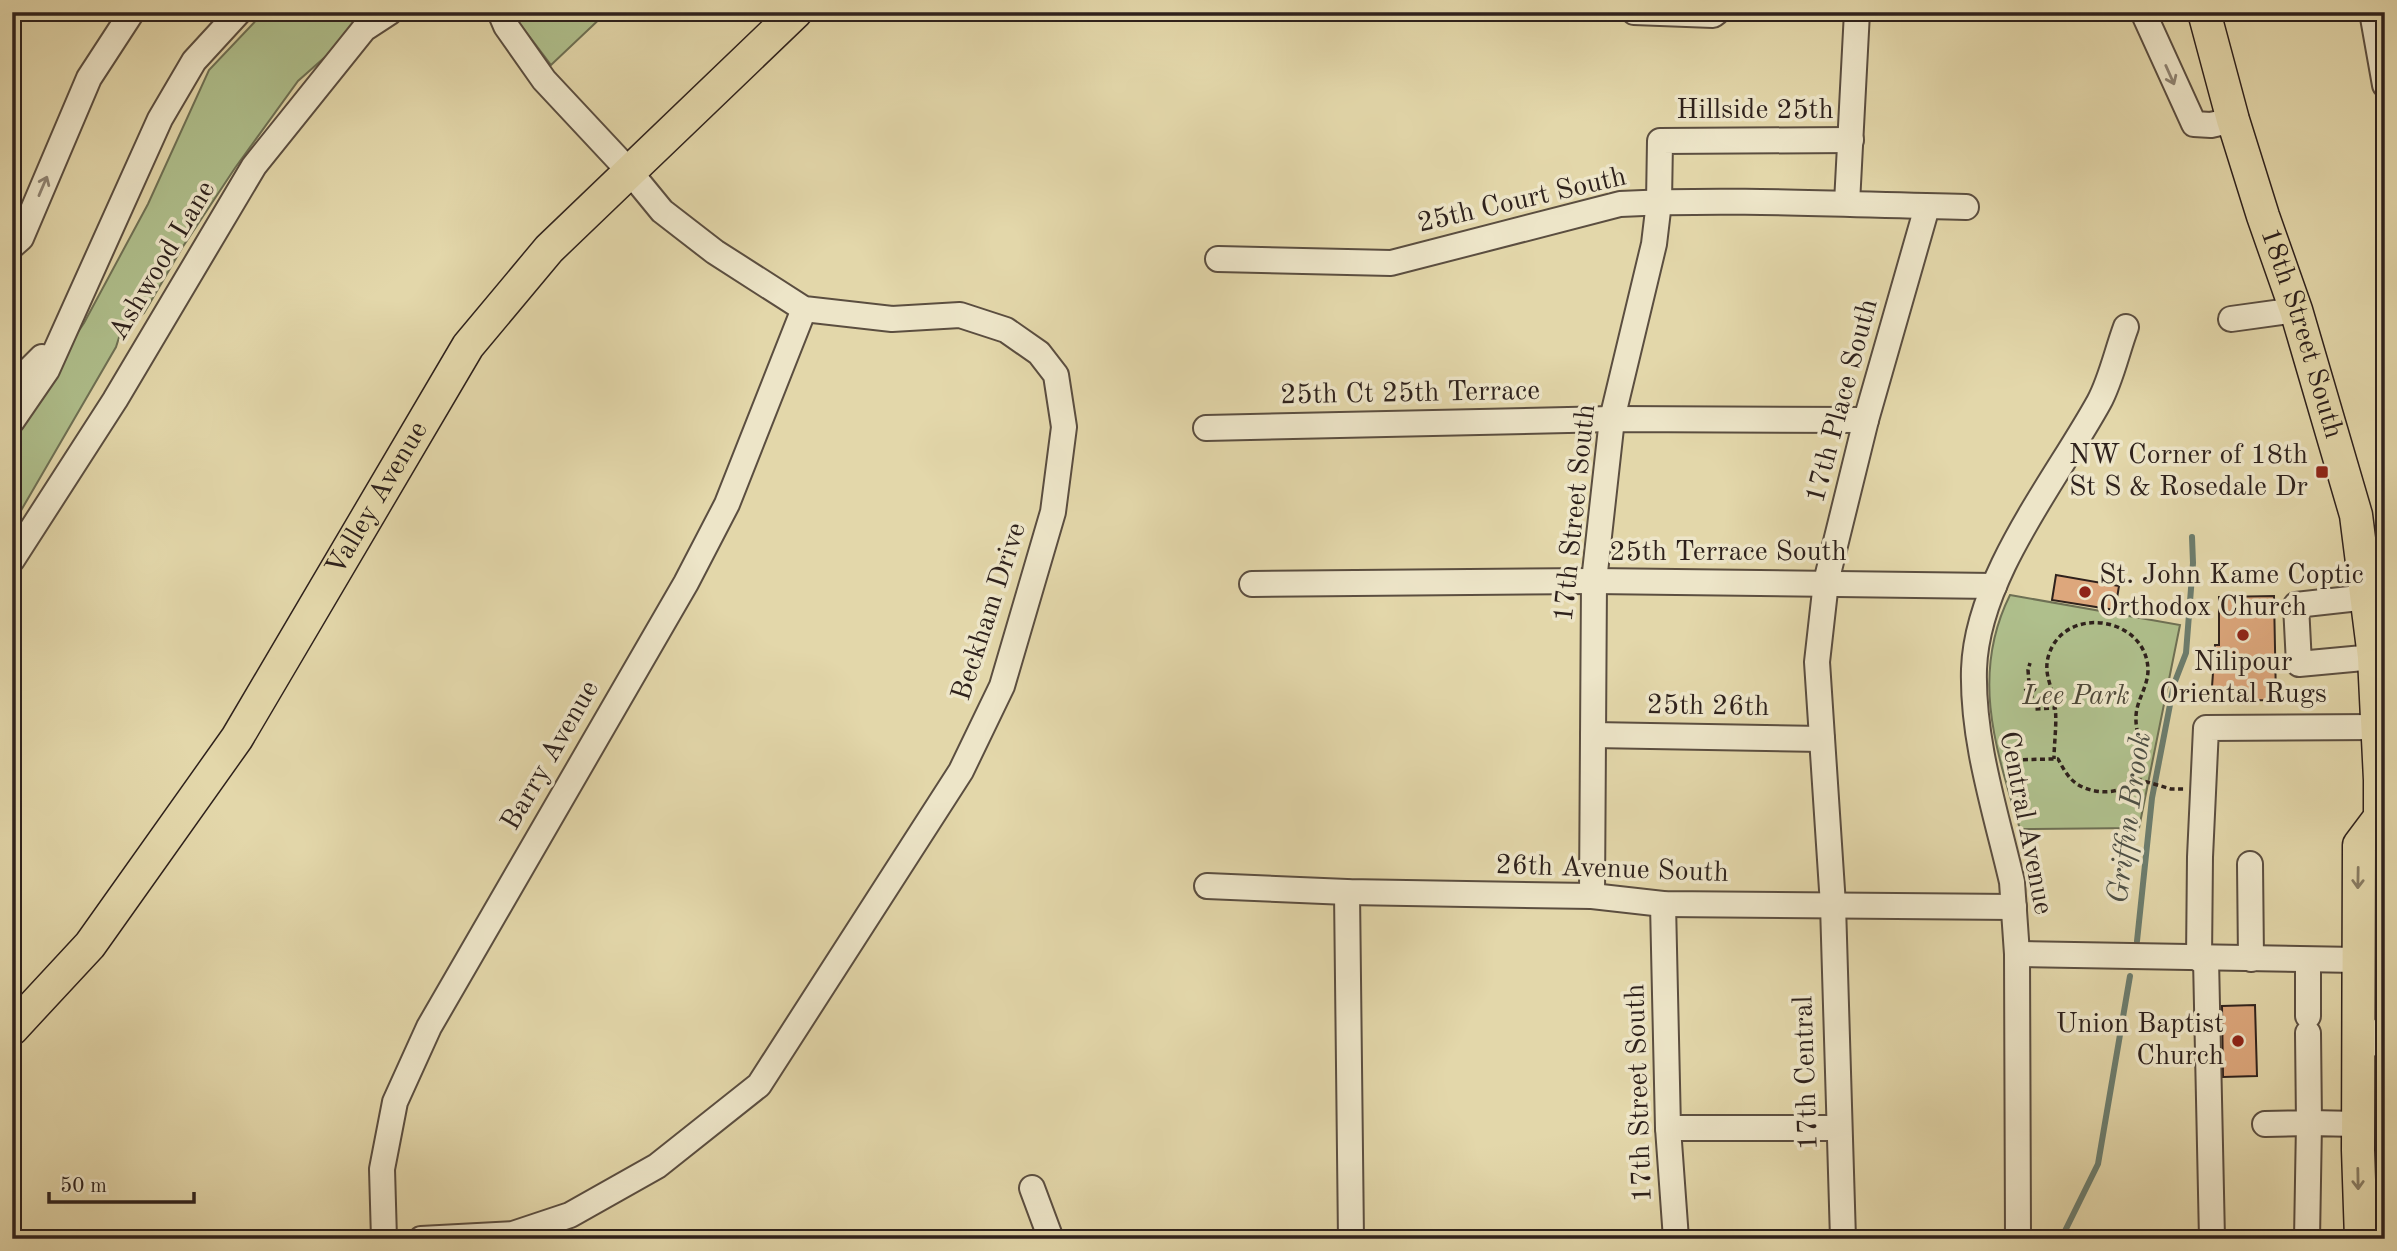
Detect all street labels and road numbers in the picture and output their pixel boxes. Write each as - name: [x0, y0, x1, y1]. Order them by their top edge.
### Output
- street label: Hillside 25th: [1676, 97, 1834, 125]
- street label: 25th Court South: [1415, 163, 1629, 239]
- street label: Ashwood Lane: [105, 177, 221, 345]
- street label: 18th Street South: [2254, 225, 2347, 442]
- street label: 17th Place South: [1802, 296, 1884, 506]
- street label: 25th Ct 25th Terrace: [1280, 378, 1540, 410]
- street label: 17th Street South: [1551, 403, 1601, 623]
- street label: Valley Avenue: [322, 417, 434, 581]
- street label: Beckham Drive: [948, 520, 1032, 704]
- street label: 25th Terrace South: [1609, 539, 1847, 567]
- street label: Barry Avenue: [497, 676, 605, 836]
- street label: 25th 26th: [1646, 692, 1770, 722]
- street label: Central Avenue: [1993, 729, 2057, 917]
- street label: 26th Avenue South: [1495, 852, 1729, 888]
- street label: 17th Street South: [1622, 983, 1658, 1203]
- street label: 17th Central: [1790, 995, 1824, 1151]

